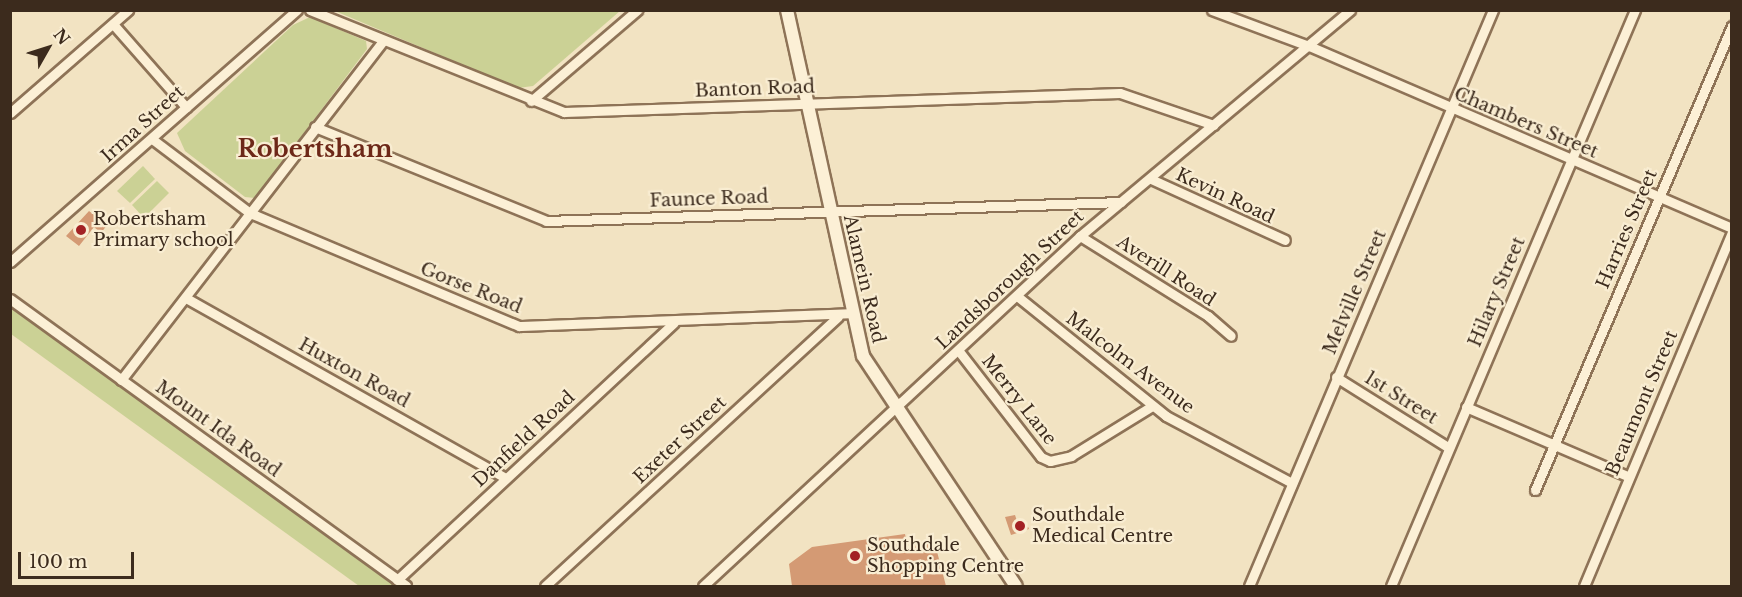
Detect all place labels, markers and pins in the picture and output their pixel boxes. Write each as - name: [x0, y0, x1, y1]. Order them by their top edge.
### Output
- place label: Robertsham Primary school: [93, 209, 234, 252]
- marker: Robertsham Primary school: [74, 223, 88, 237]
- place label: Southdale Medical Centre: [1032, 505, 1173, 548]
- marker: Southdale Medical Centre: [1013, 519, 1027, 533]
- place label: Southdale Shopping Centre: [867, 535, 1024, 578]
- marker: Southdale Shopping Centre: [848, 549, 862, 563]

